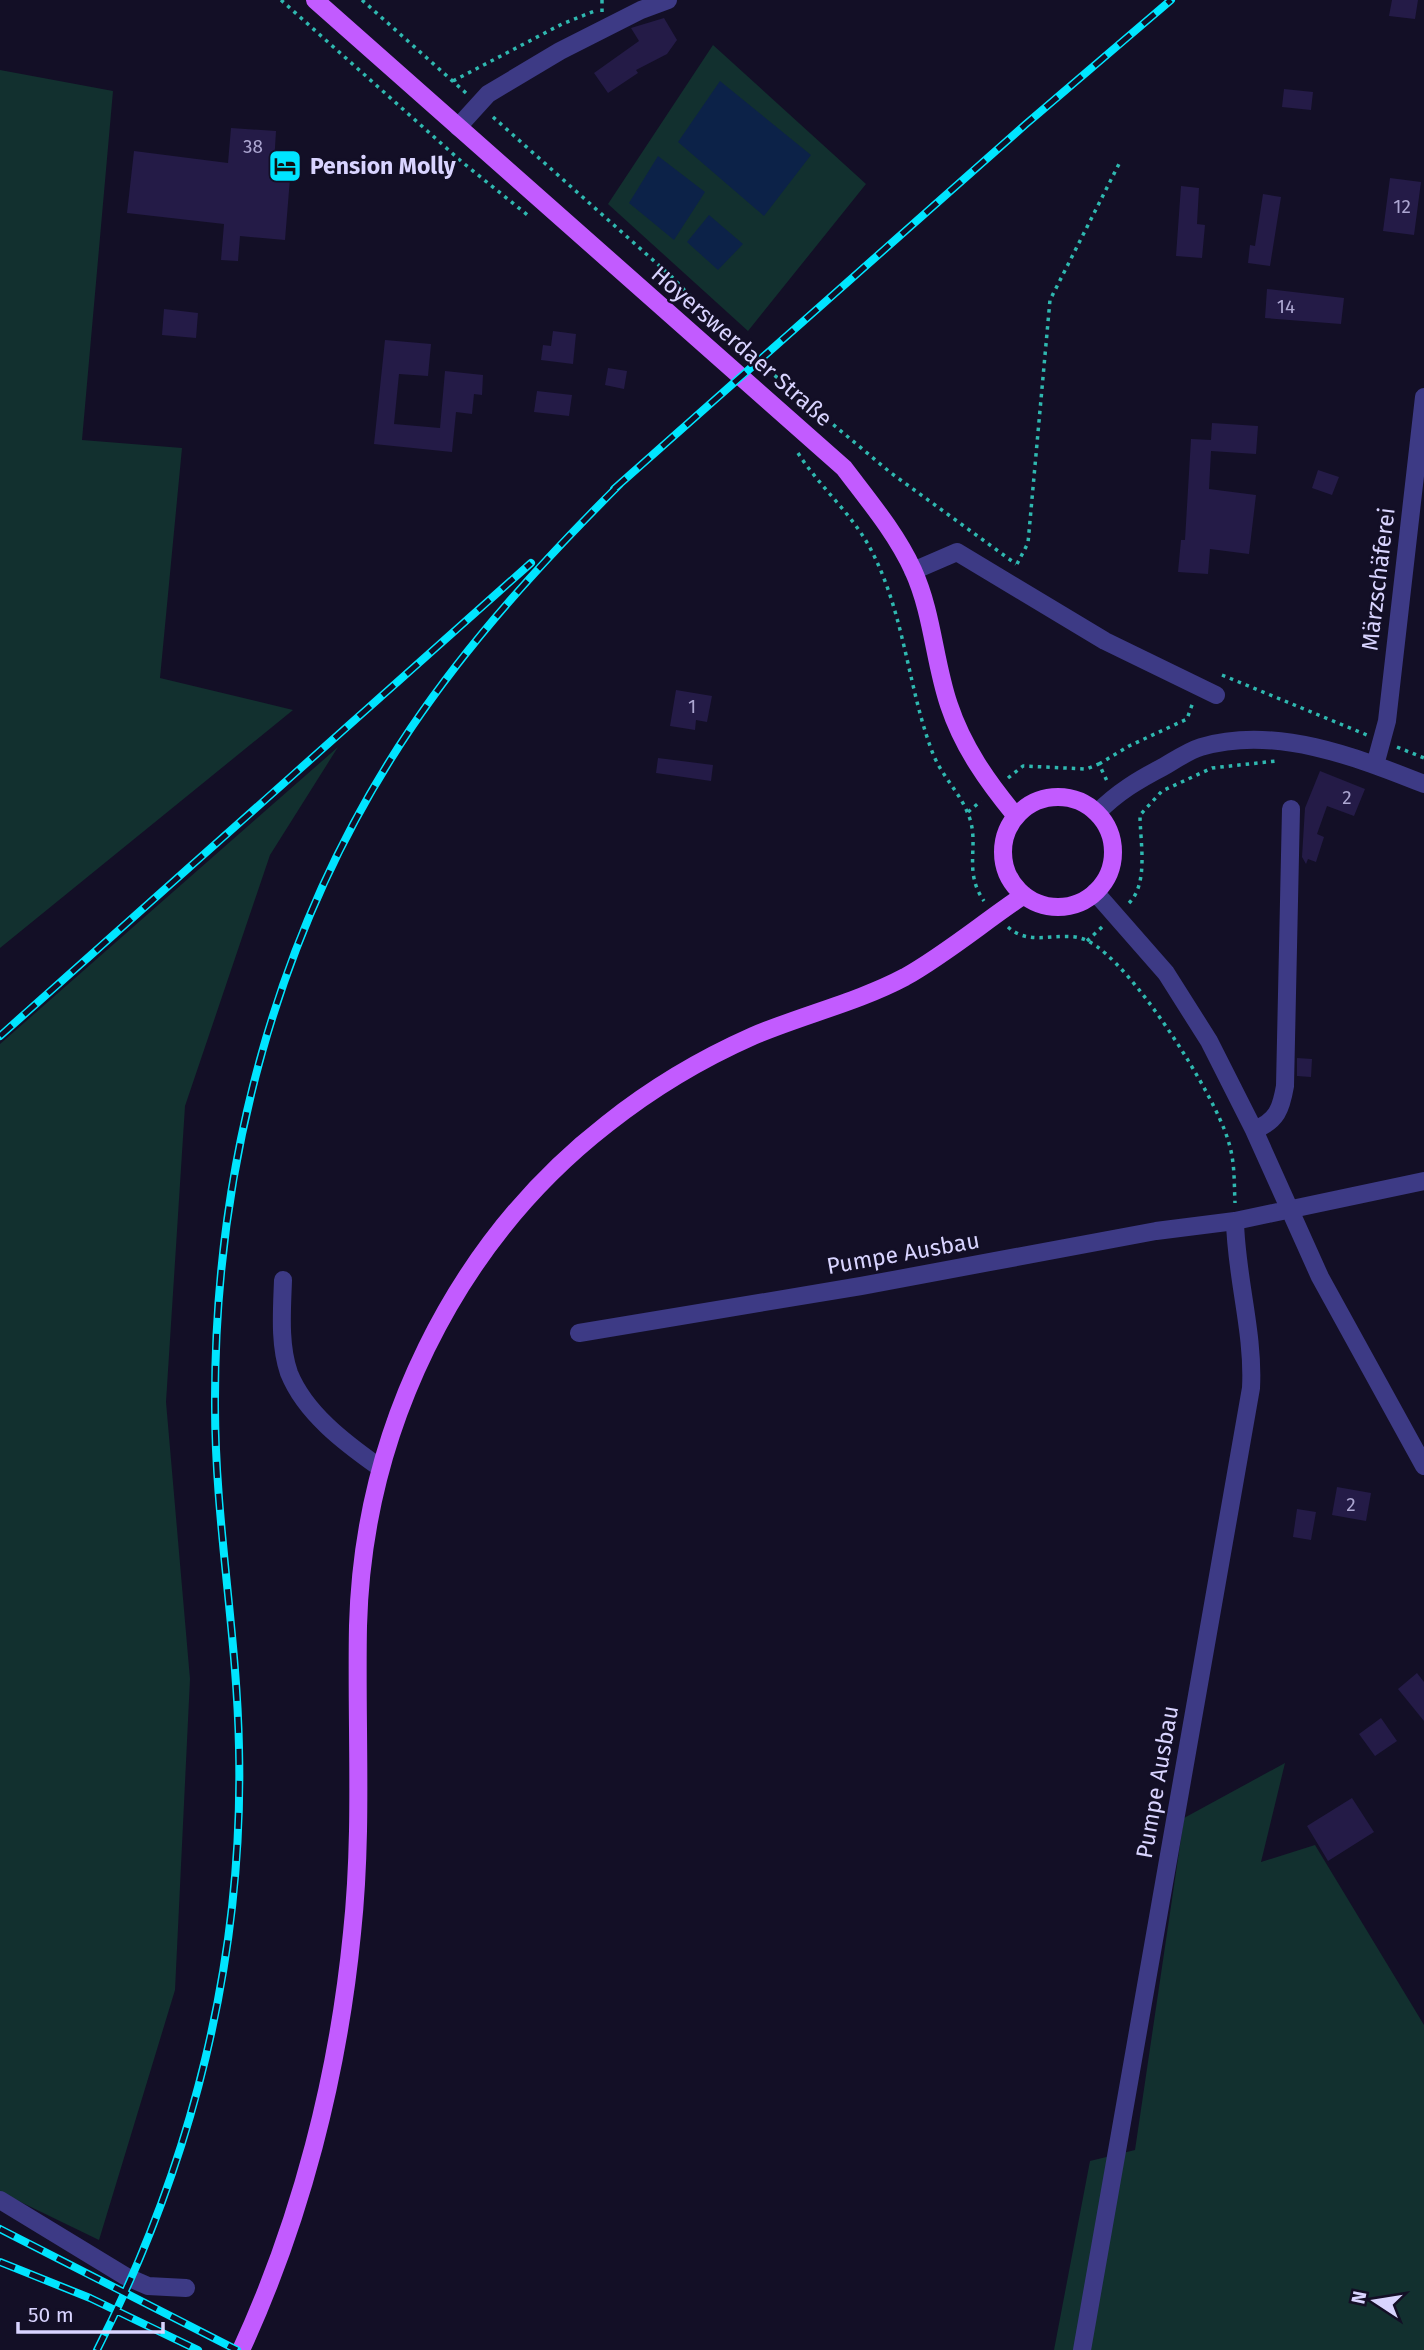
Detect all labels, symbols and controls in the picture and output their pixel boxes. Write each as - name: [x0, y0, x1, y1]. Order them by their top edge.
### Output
- house number: 38: [243, 135, 263, 158]
- hotel icon: Pension Molly: [266, 147, 304, 185]
- place label: Pension Molly: [310, 152, 457, 180]
- house number: 12: [1393, 195, 1411, 218]
- street label: Hoyerswerdaer Straße: [646, 260, 838, 432]
- house number: 14: [1277, 295, 1295, 318]
- street label: Märzschäferei: [1355, 506, 1401, 652]
- house number: 1: [688, 695, 696, 718]
- house number: 2: [1342, 786, 1352, 809]
- street label: Pumpe Ausbau: [824, 1226, 982, 1280]
- house number: 2: [1346, 1493, 1356, 1516]
- street label: Pumpe Ausbau: [1130, 1703, 1184, 1861]
- north arrow: [1340, 2266, 1410, 2336]
- text: N: [1346, 2289, 1371, 2306]
- scale bar: [18, 2290, 163, 2334]
- text: 50 m: [28, 2302, 74, 2328]

